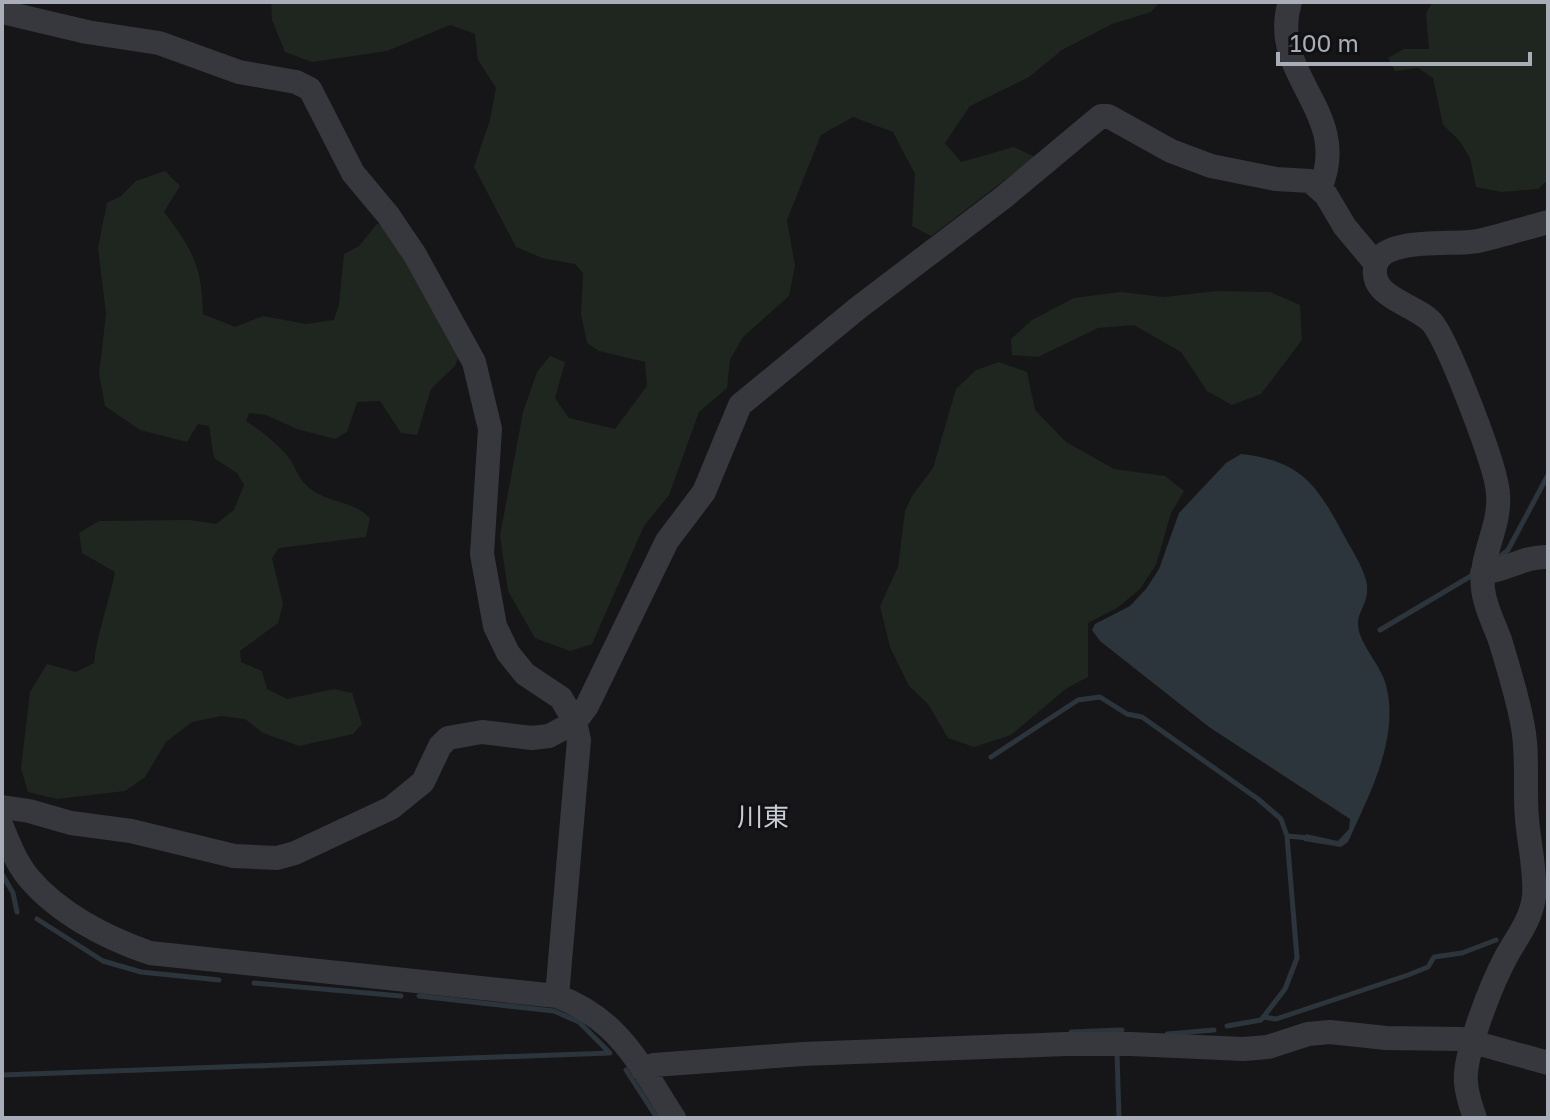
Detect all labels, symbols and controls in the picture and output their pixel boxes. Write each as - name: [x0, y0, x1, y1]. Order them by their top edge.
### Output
- scale bar: [1278, 16, 1530, 66]
- text: 100 m: [1290, 28, 1359, 57]
- district label: 川東: [737, 801, 789, 832]

